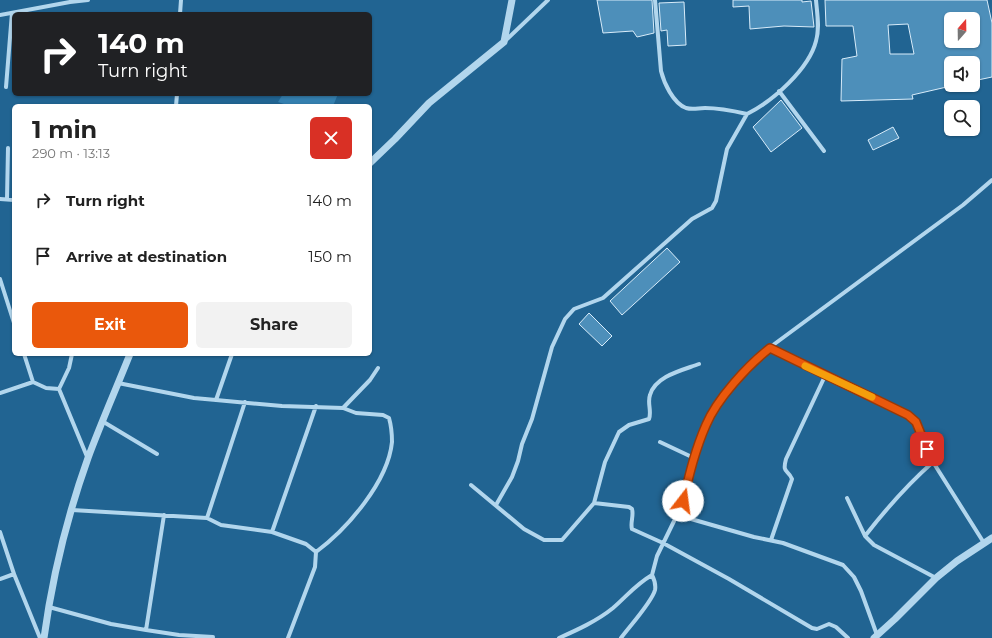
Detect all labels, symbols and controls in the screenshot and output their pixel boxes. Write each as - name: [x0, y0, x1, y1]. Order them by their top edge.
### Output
- north arrow: [944, 12, 980, 48]
- map controls: [944, 12, 980, 136]
- text: 140 m: [98, 26, 185, 60]
- icon: right: [32, 28, 84, 80]
- button: sound: [944, 56, 980, 92]
- text: Turn right: [98, 60, 188, 82]
- button: search: [944, 100, 980, 136]
- text: 1 min: [32, 115, 97, 144]
- button: close: [310, 117, 352, 159]
- text: 290 m · 13:13: [32, 145, 110, 161]
- icon: right: [32, 189, 54, 211]
- text: Turn right: [66, 191, 145, 210]
- text: 140 m: [307, 191, 352, 210]
- icon: arrive: [32, 245, 54, 267]
- text: Arrive at destination: [66, 247, 227, 266]
- text: 150 m: [308, 247, 352, 266]
- button: Exit: [32, 302, 188, 348]
- button: Share: [196, 302, 352, 348]
- pin: [910, 432, 944, 466]
- icon: arrive: [916, 438, 938, 460]
- position arrow: [662, 480, 704, 522]

